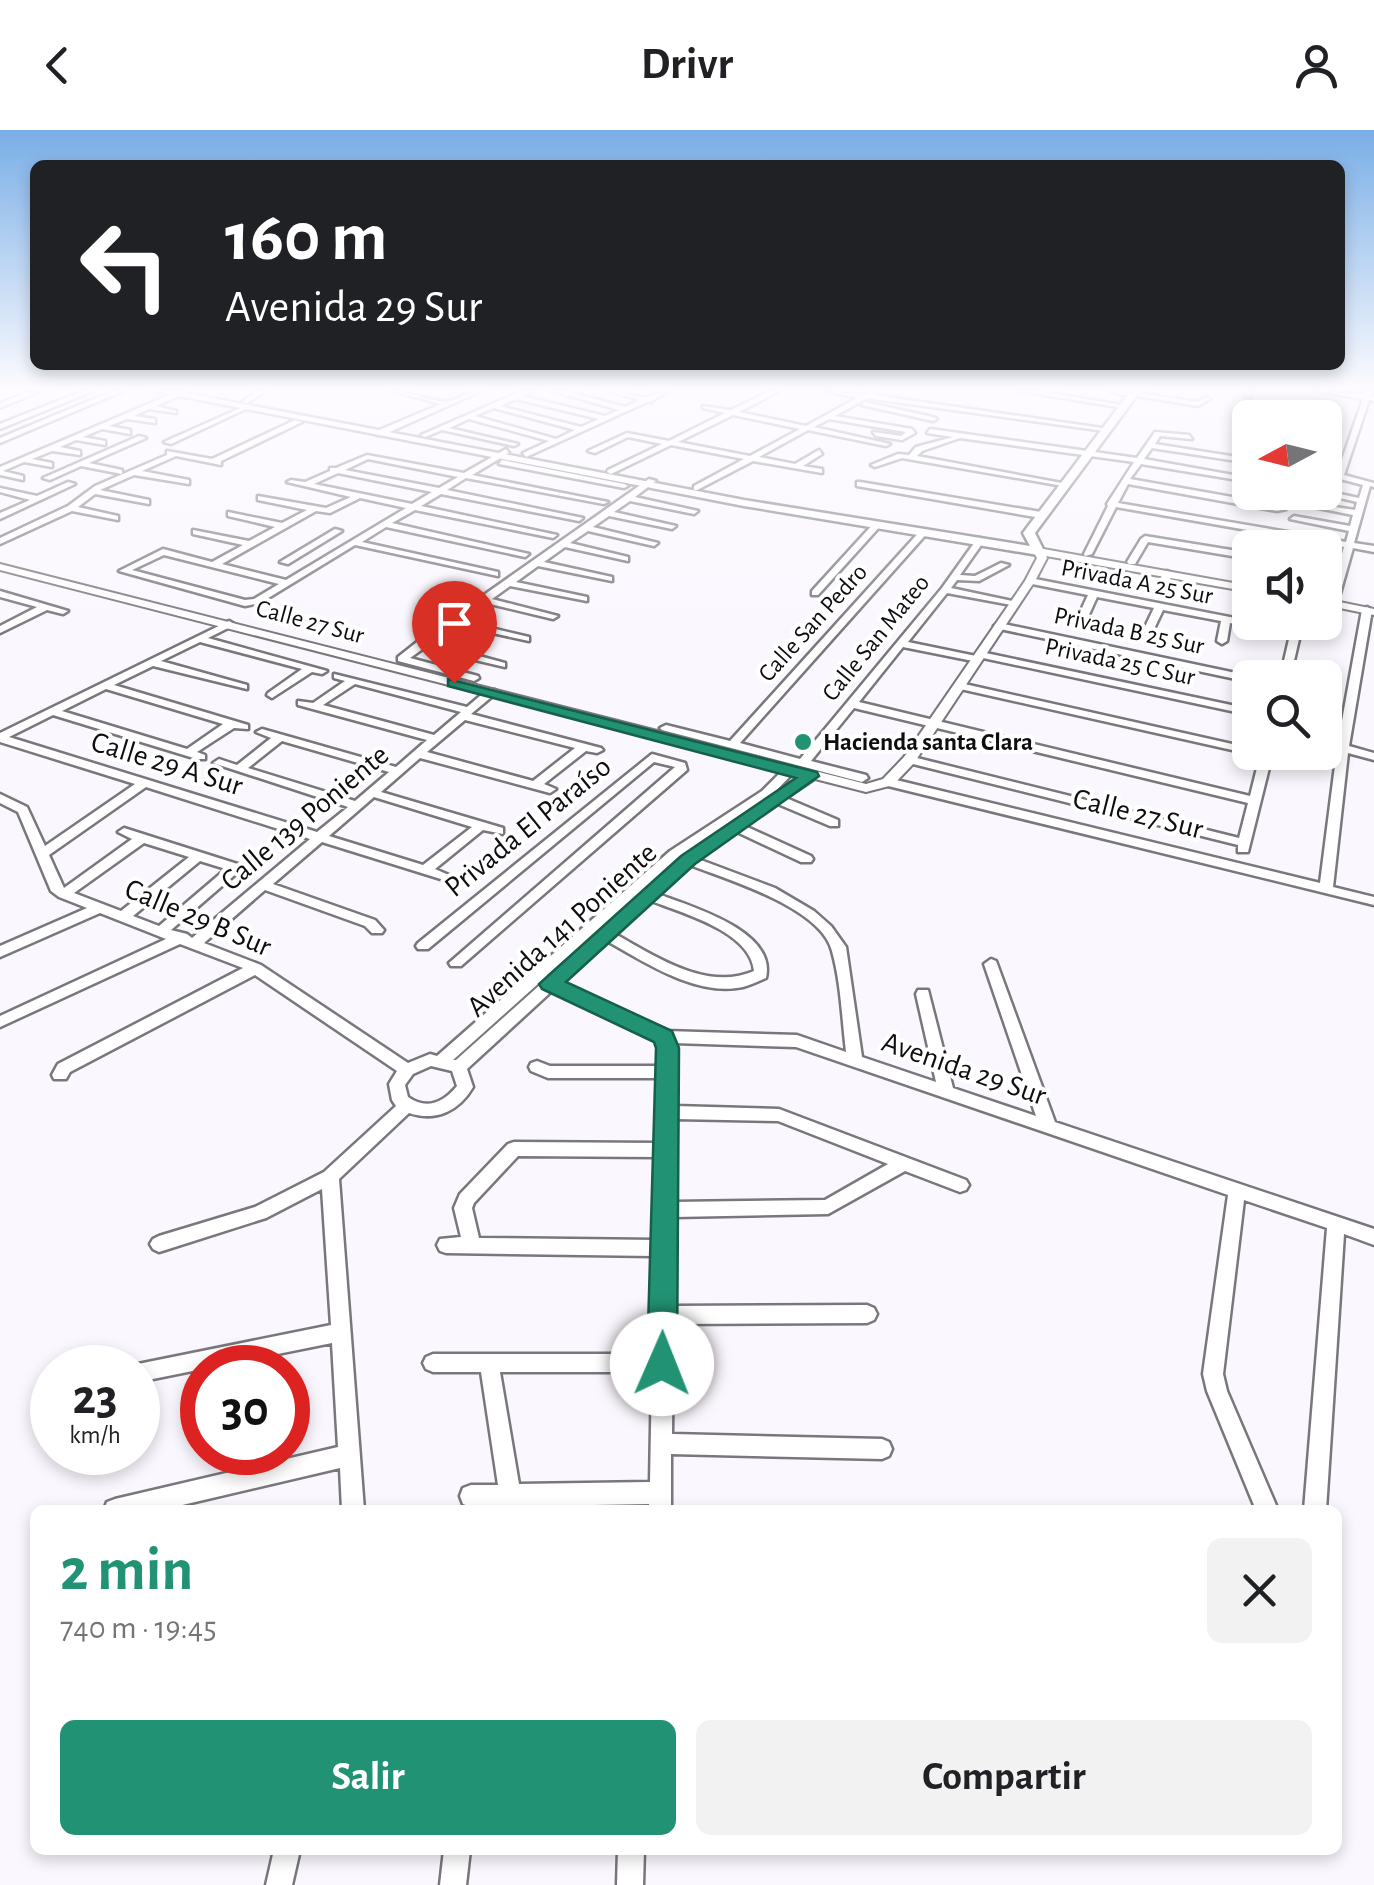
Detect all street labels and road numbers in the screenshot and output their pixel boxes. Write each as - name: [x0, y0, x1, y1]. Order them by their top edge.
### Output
- street label: Privada A 25 Sur: [1059, 555, 1215, 609]
- street label: Calle San Pedro: [754, 559, 872, 687]
- street label: Calle San Mateo: [818, 570, 934, 706]
- street label: Calle 27 Sur: [253, 596, 367, 648]
- street label: Privada B 25 Sur: [1052, 603, 1206, 659]
- street label: Privada 25 C Sur: [1043, 634, 1197, 690]
- street label: Calle 29 A Sur: [88, 727, 247, 801]
- street label: Calle 139 Poniente: [215, 739, 395, 897]
- street label: Privada El Paraíso: [439, 751, 617, 903]
- street label: Calle 27 Sur: [1070, 783, 1206, 845]
- street label: Avenida 141 Poniente: [461, 837, 663, 1023]
- street label: Calle 29 B Sur: [120, 874, 276, 962]
- street label: Avenida 29 Sur: [878, 1027, 1050, 1111]

